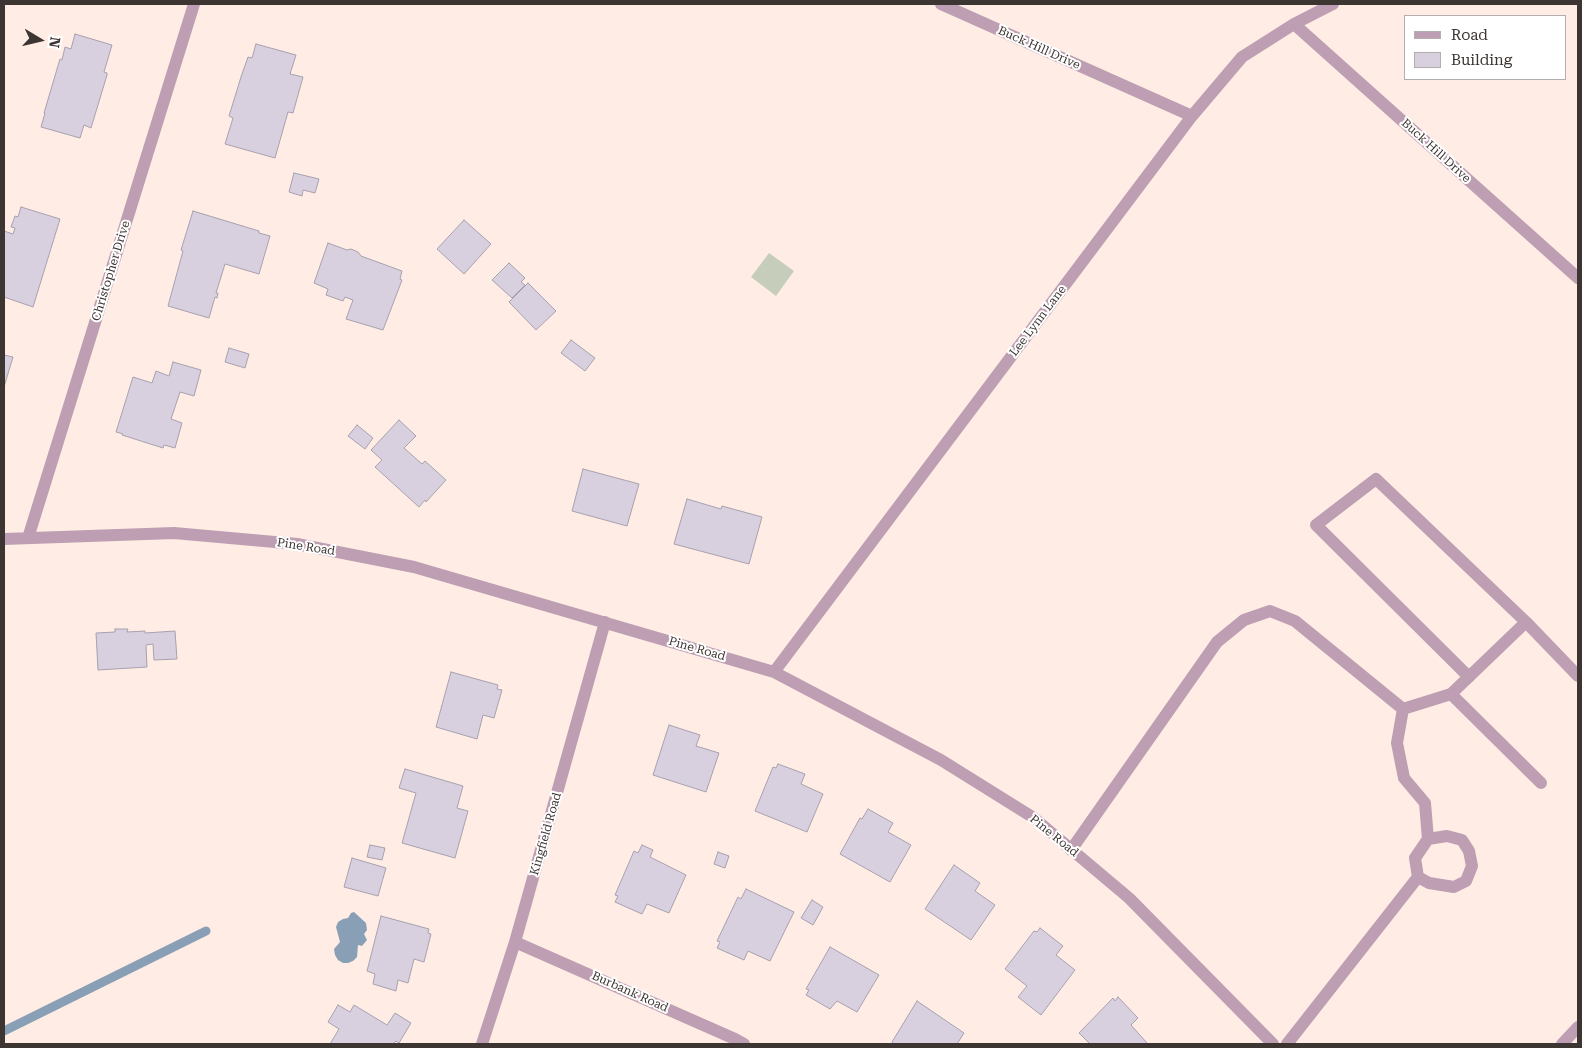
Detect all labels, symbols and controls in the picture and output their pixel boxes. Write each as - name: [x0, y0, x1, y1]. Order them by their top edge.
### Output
- north arrow: [15, 15, 65, 65]
- legend: [1404, 15, 1567, 80]
- street label: Buck Hill Drive: [996, 23, 1082, 73]
- text: Road: [1451, 26, 1488, 44]
- text: N: [46, 36, 64, 49]
- text: Building: [1451, 51, 1512, 69]
- street label: Buck Hill Drive: [1398, 116, 1474, 186]
- street label: Christopher Drive: [89, 219, 133, 323]
- street label: Lee Lynn Lane: [1007, 283, 1069, 359]
- street label: Pine Road: [276, 535, 336, 559]
- street label: Pine Road: [667, 634, 727, 664]
- street label: Kingfield Road: [527, 791, 565, 877]
- street label: Pine Road: [1027, 812, 1081, 860]
- street label: Burbank Road: [590, 969, 670, 1015]

